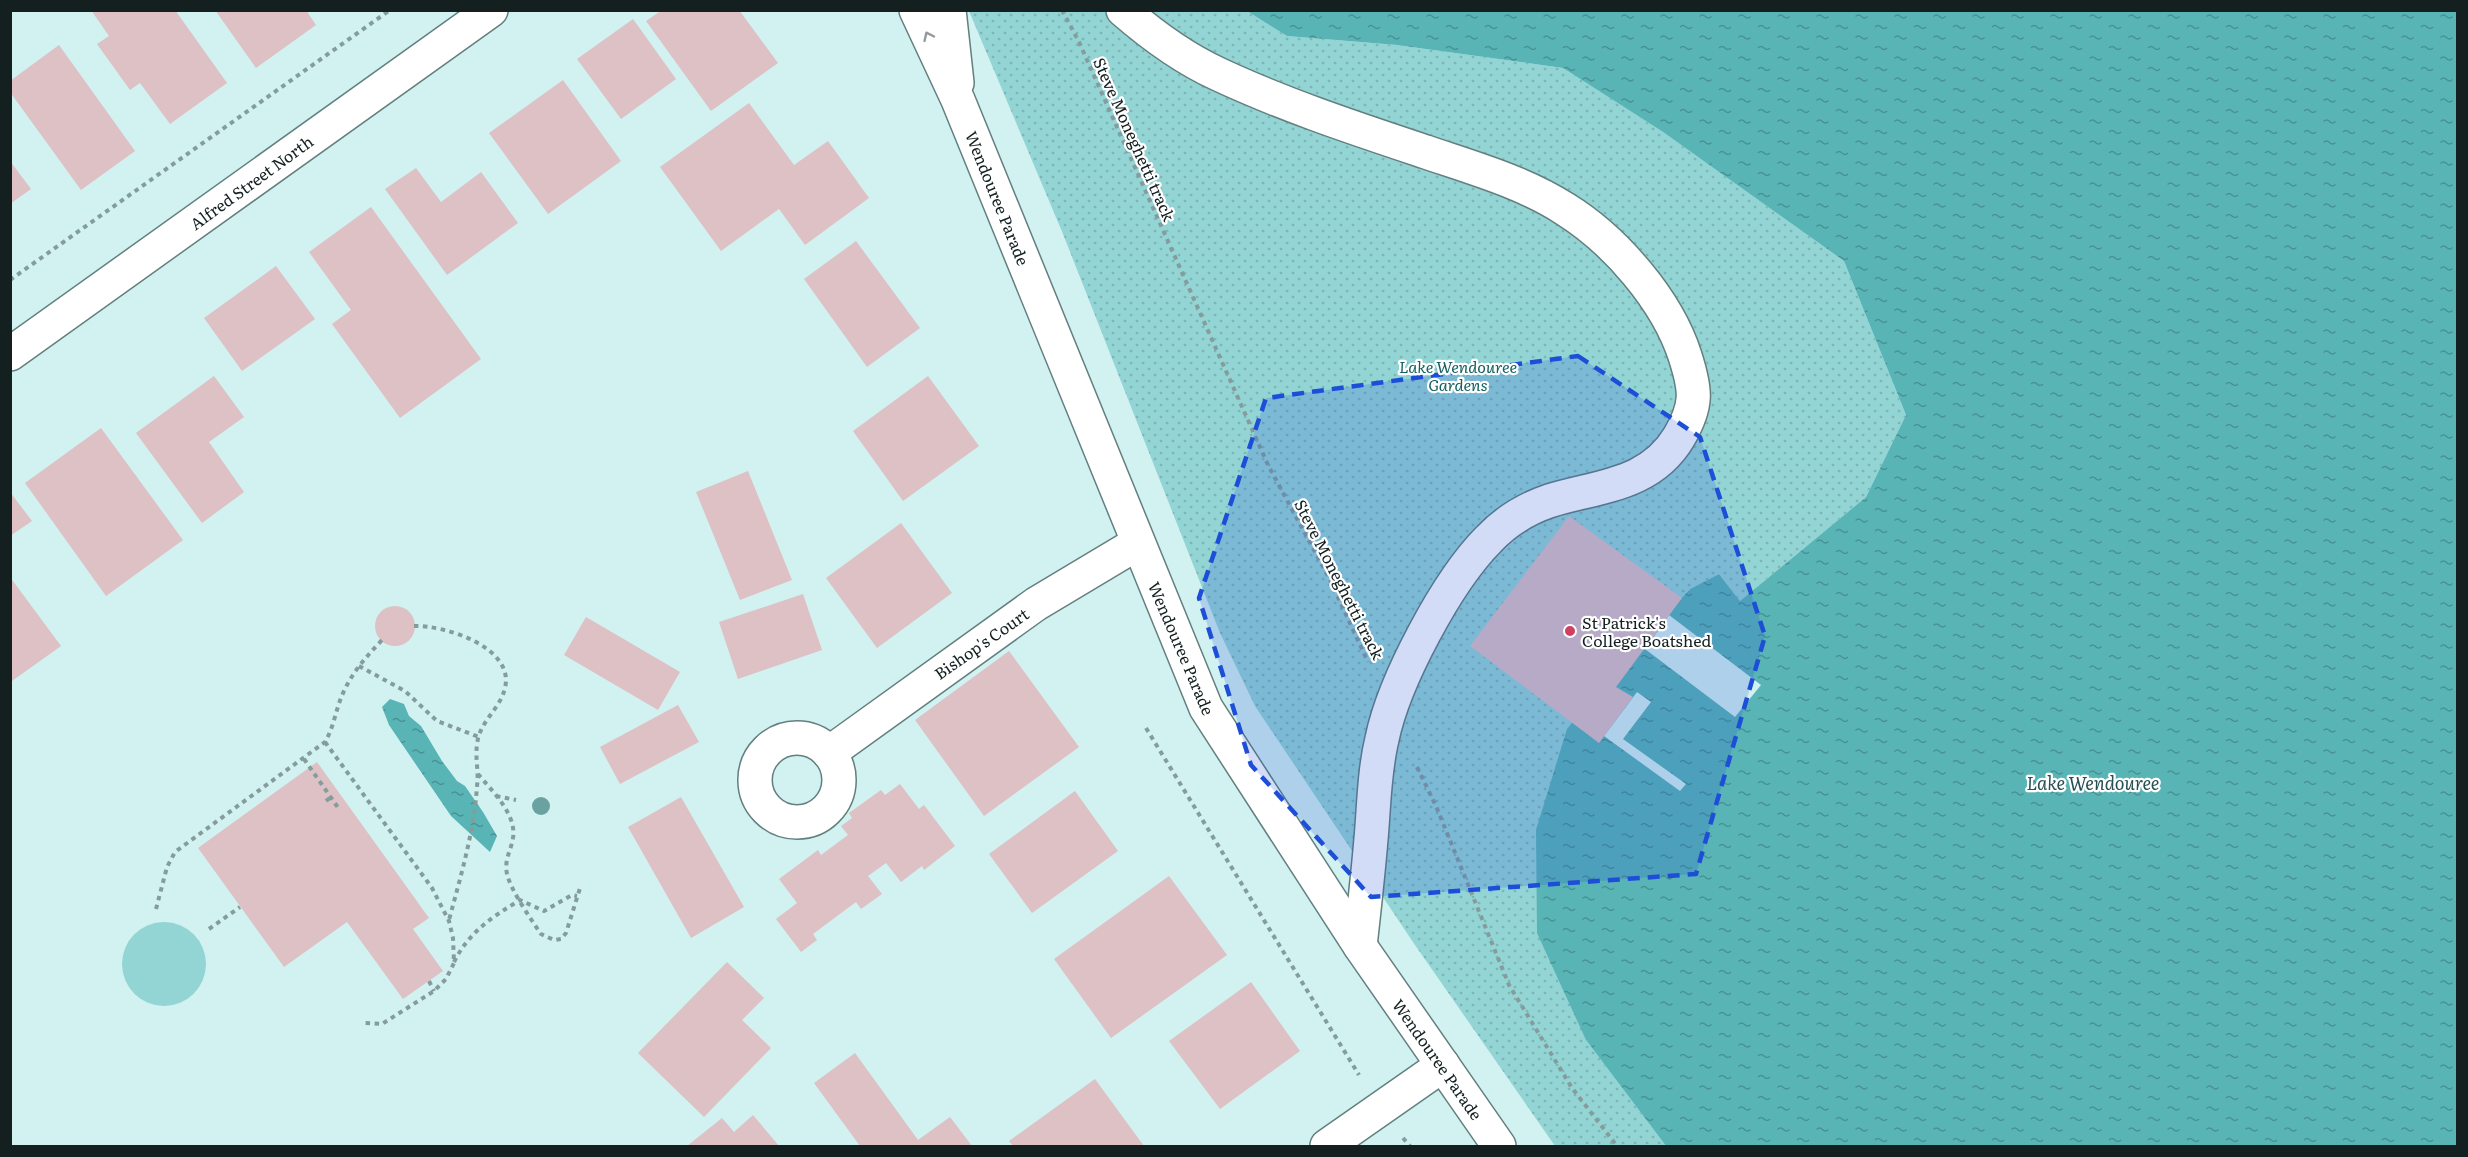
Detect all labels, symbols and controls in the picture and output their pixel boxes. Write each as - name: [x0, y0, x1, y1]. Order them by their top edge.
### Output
- one-way arrow: [924, 31, 936, 42]
- street label: Steve Moneghetti track: [1088, 53, 1182, 225]
- street label: Wendouree Parade: [960, 127, 1036, 269]
- street label: Alfred Street North: [184, 129, 318, 235]
- park label: Lake Wendouree Gardens: [1399, 354, 1517, 396]
- street label: Steve Moneghetti track: [1289, 495, 1391, 663]
- street label: Wendouree Parade: [1143, 577, 1221, 719]
- street label: Bishop's Court: [929, 601, 1034, 685]
- place label: St Patrick's College Boatshed: [1582, 610, 1712, 652]
- marker: St Patrick's College Boatshed: [1563, 624, 1577, 638]
- water label: Lake Wendouree: [2027, 769, 2159, 796]
- street label: Wendouree Parade: [1387, 994, 1489, 1124]

